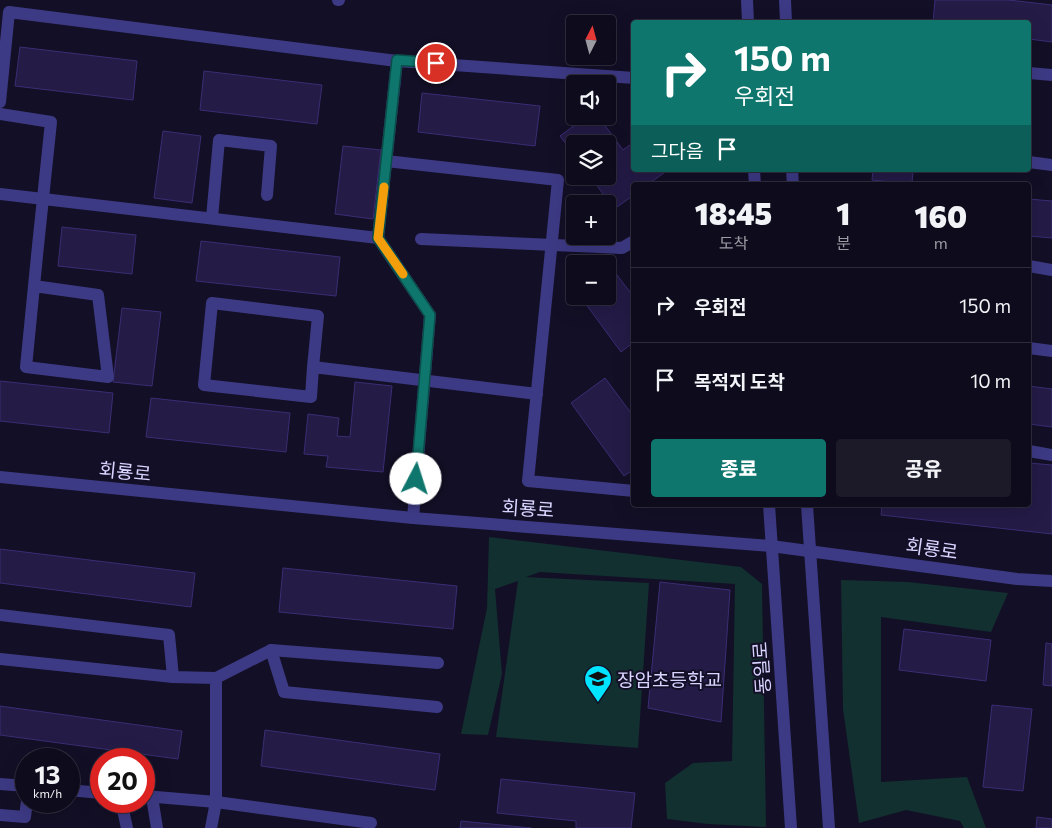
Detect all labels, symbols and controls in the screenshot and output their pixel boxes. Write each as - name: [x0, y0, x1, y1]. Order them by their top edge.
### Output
- north arrow: [566, 15, 616, 65]
- map controls: [566, 15, 616, 305]
- text: 150 m: [734, 35, 831, 78]
- icon: right: [651, 40, 716, 105]
- pin: [415, 42, 457, 84]
- icon: arrive: [422, 49, 450, 77]
- button: sound: [566, 75, 616, 125]
- text: 우회전: [734, 82, 795, 109]
- button: layers: [566, 135, 616, 185]
- icon: arrive: [713, 135, 741, 163]
- text: 그다음: [651, 139, 703, 162]
- text: 18:45: [695, 194, 772, 231]
- text: 1: [836, 194, 850, 231]
- button: +: [566, 195, 616, 245]
- text: 160: [914, 197, 967, 234]
- text: 도착: [719, 233, 748, 252]
- text: 분: [836, 233, 851, 252]
- text: m: [934, 233, 948, 252]
- button: −: [566, 255, 616, 305]
- icon: right: [651, 291, 679, 319]
- text: 150 m: [959, 294, 1011, 317]
- text: 우회전: [694, 295, 746, 318]
- icon: arrive: [651, 366, 679, 394]
- text: 10 m: [970, 369, 1011, 392]
- text: 목적지 도착: [694, 370, 785, 393]
- button: 종료: [651, 439, 826, 497]
- button: 공유: [836, 439, 1011, 497]
- position arrow: [389, 452, 441, 504]
- street label: 회룡로: [98, 457, 152, 485]
- street label: 회룡로: [501, 495, 555, 521]
- street label: 회룡로: [904, 533, 960, 563]
- street label: 동일로: [748, 641, 774, 695]
- school or university icon: 장암초등학교: [583, 664, 613, 703]
- place label: 장암초등학교: [617, 668, 722, 691]
- speed limit sign: 20: [90, 748, 155, 813]
- text: 13: [35, 759, 60, 789]
- text: km/h: [33, 786, 62, 800]

